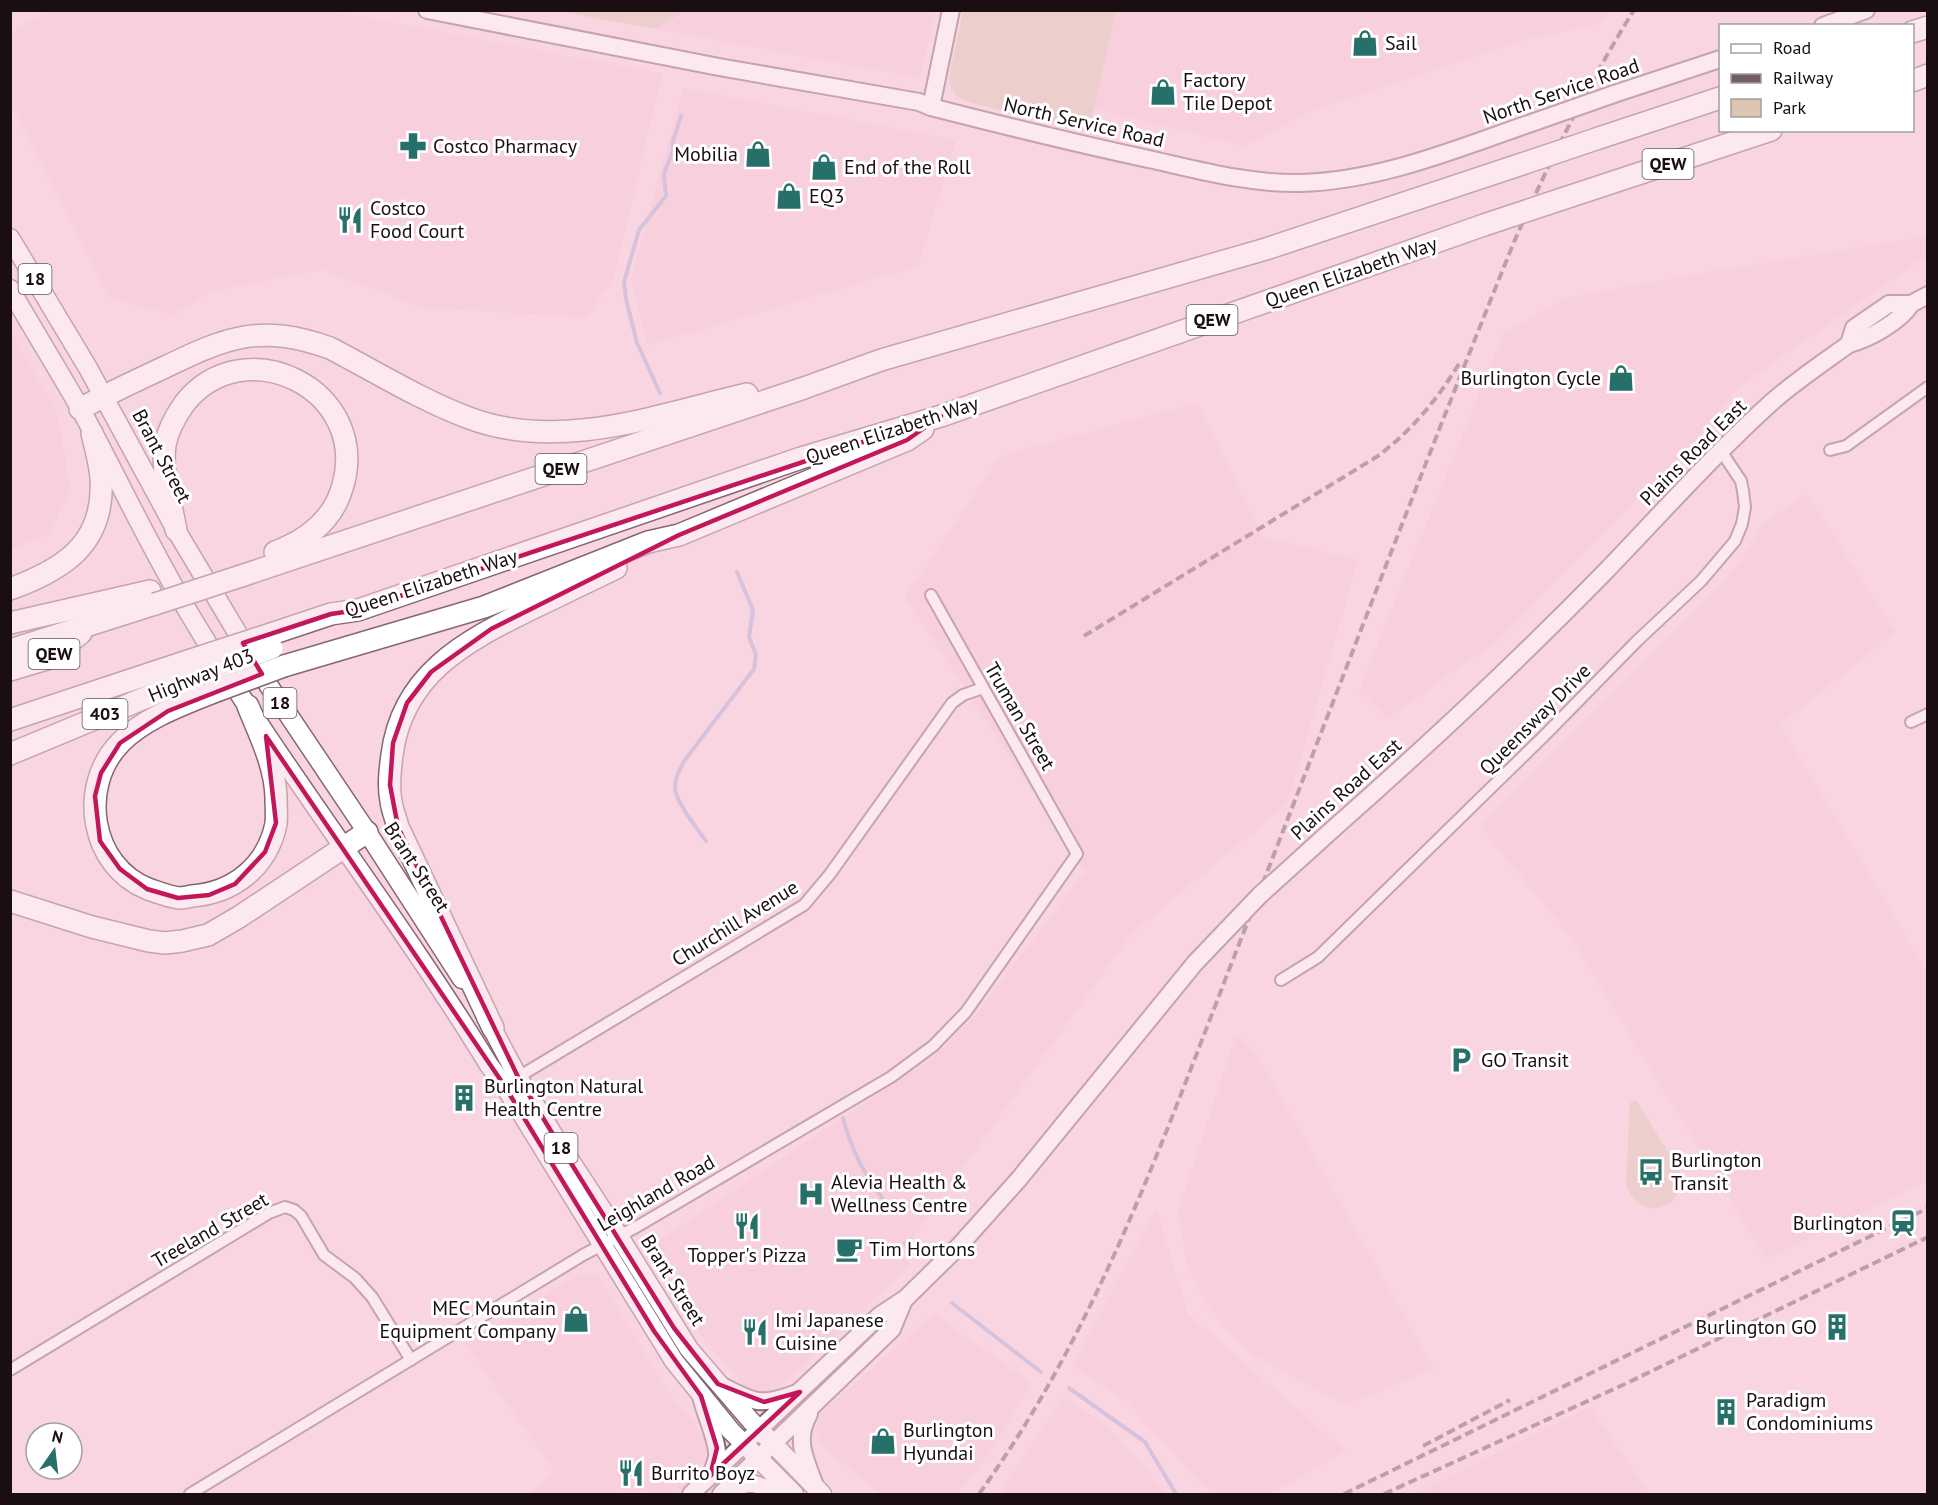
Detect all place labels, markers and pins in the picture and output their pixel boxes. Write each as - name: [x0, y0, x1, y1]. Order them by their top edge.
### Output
- shop icon: Sail: [1350, 28, 1380, 58]
- place label: Sail: [1385, 30, 1417, 56]
- place label: Factory Tile Depot: [1183, 67, 1273, 116]
- shop icon: Factory Tile Depot: [1148, 77, 1178, 107]
- pharmacy icon: Costco Pharmacy: [398, 131, 428, 161]
- place label: Costco Pharmacy: [433, 133, 578, 159]
- shop icon: Mobilia: [743, 139, 773, 169]
- place label: Mobilia: [674, 141, 738, 167]
- shop icon: End of the Roll: [809, 152, 839, 182]
- place label: End of the Roll: [844, 154, 971, 180]
- shop icon: EQ3: [774, 181, 804, 211]
- place label: EQ3: [809, 183, 844, 209]
- place label: Costco Food Court: [370, 195, 464, 244]
- restaurant icon: Costco Food Court: [335, 205, 365, 235]
- shop icon: Burlington Cycle: [1606, 363, 1636, 393]
- place label: Burlington Cycle: [1461, 365, 1601, 391]
- parking icon: GO Transit: [1446, 1045, 1476, 1075]
- place label: GO Transit: [1481, 1047, 1569, 1073]
- place label: Burlington Natural Health Centre: [484, 1073, 643, 1122]
- building icon: Burlington Natural Health Centre: [449, 1083, 479, 1113]
- place label: Burlington Transit: [1671, 1147, 1761, 1196]
- bus stop icon: Burlington Transit: [1636, 1157, 1666, 1187]
- place label: Alevia Health & Wellness Centre: [831, 1169, 967, 1218]
- hospital icon: Alevia Health & Wellness Centre: [796, 1179, 826, 1209]
- station icon: Burlington: [1888, 1208, 1918, 1238]
- place label: Burlington: [1793, 1210, 1883, 1236]
- restaurant icon: Topper's Pizza: [732, 1211, 762, 1241]
- cafe icon: Tim Hortons: [834, 1234, 864, 1264]
- place label: Tim Hortons: [869, 1236, 975, 1262]
- place label: Topper's Pizza: [687, 1242, 807, 1268]
- place label: MEC Mountain Equipment Company: [379, 1295, 557, 1344]
- shop icon: MEC Mountain Equipment Company: [561, 1304, 591, 1334]
- place label: Imi Japanese Cuisine: [775, 1307, 884, 1356]
- building icon: Burlington GO: [1822, 1312, 1852, 1342]
- place label: Burlington GO: [1695, 1314, 1817, 1340]
- restaurant icon: Imi Japanese Cuisine: [740, 1317, 770, 1347]
- place label: Paradigm Condominiums: [1746, 1387, 1873, 1436]
- building icon: Paradigm Condominiums: [1711, 1397, 1741, 1427]
- place label: Burlington Hyundai: [903, 1417, 993, 1466]
- shop icon: Burlington Hyundai: [868, 1426, 898, 1456]
- restaurant icon: Burrito Boyz: [616, 1458, 646, 1488]
- place label: Burrito Boyz: [651, 1460, 755, 1486]

